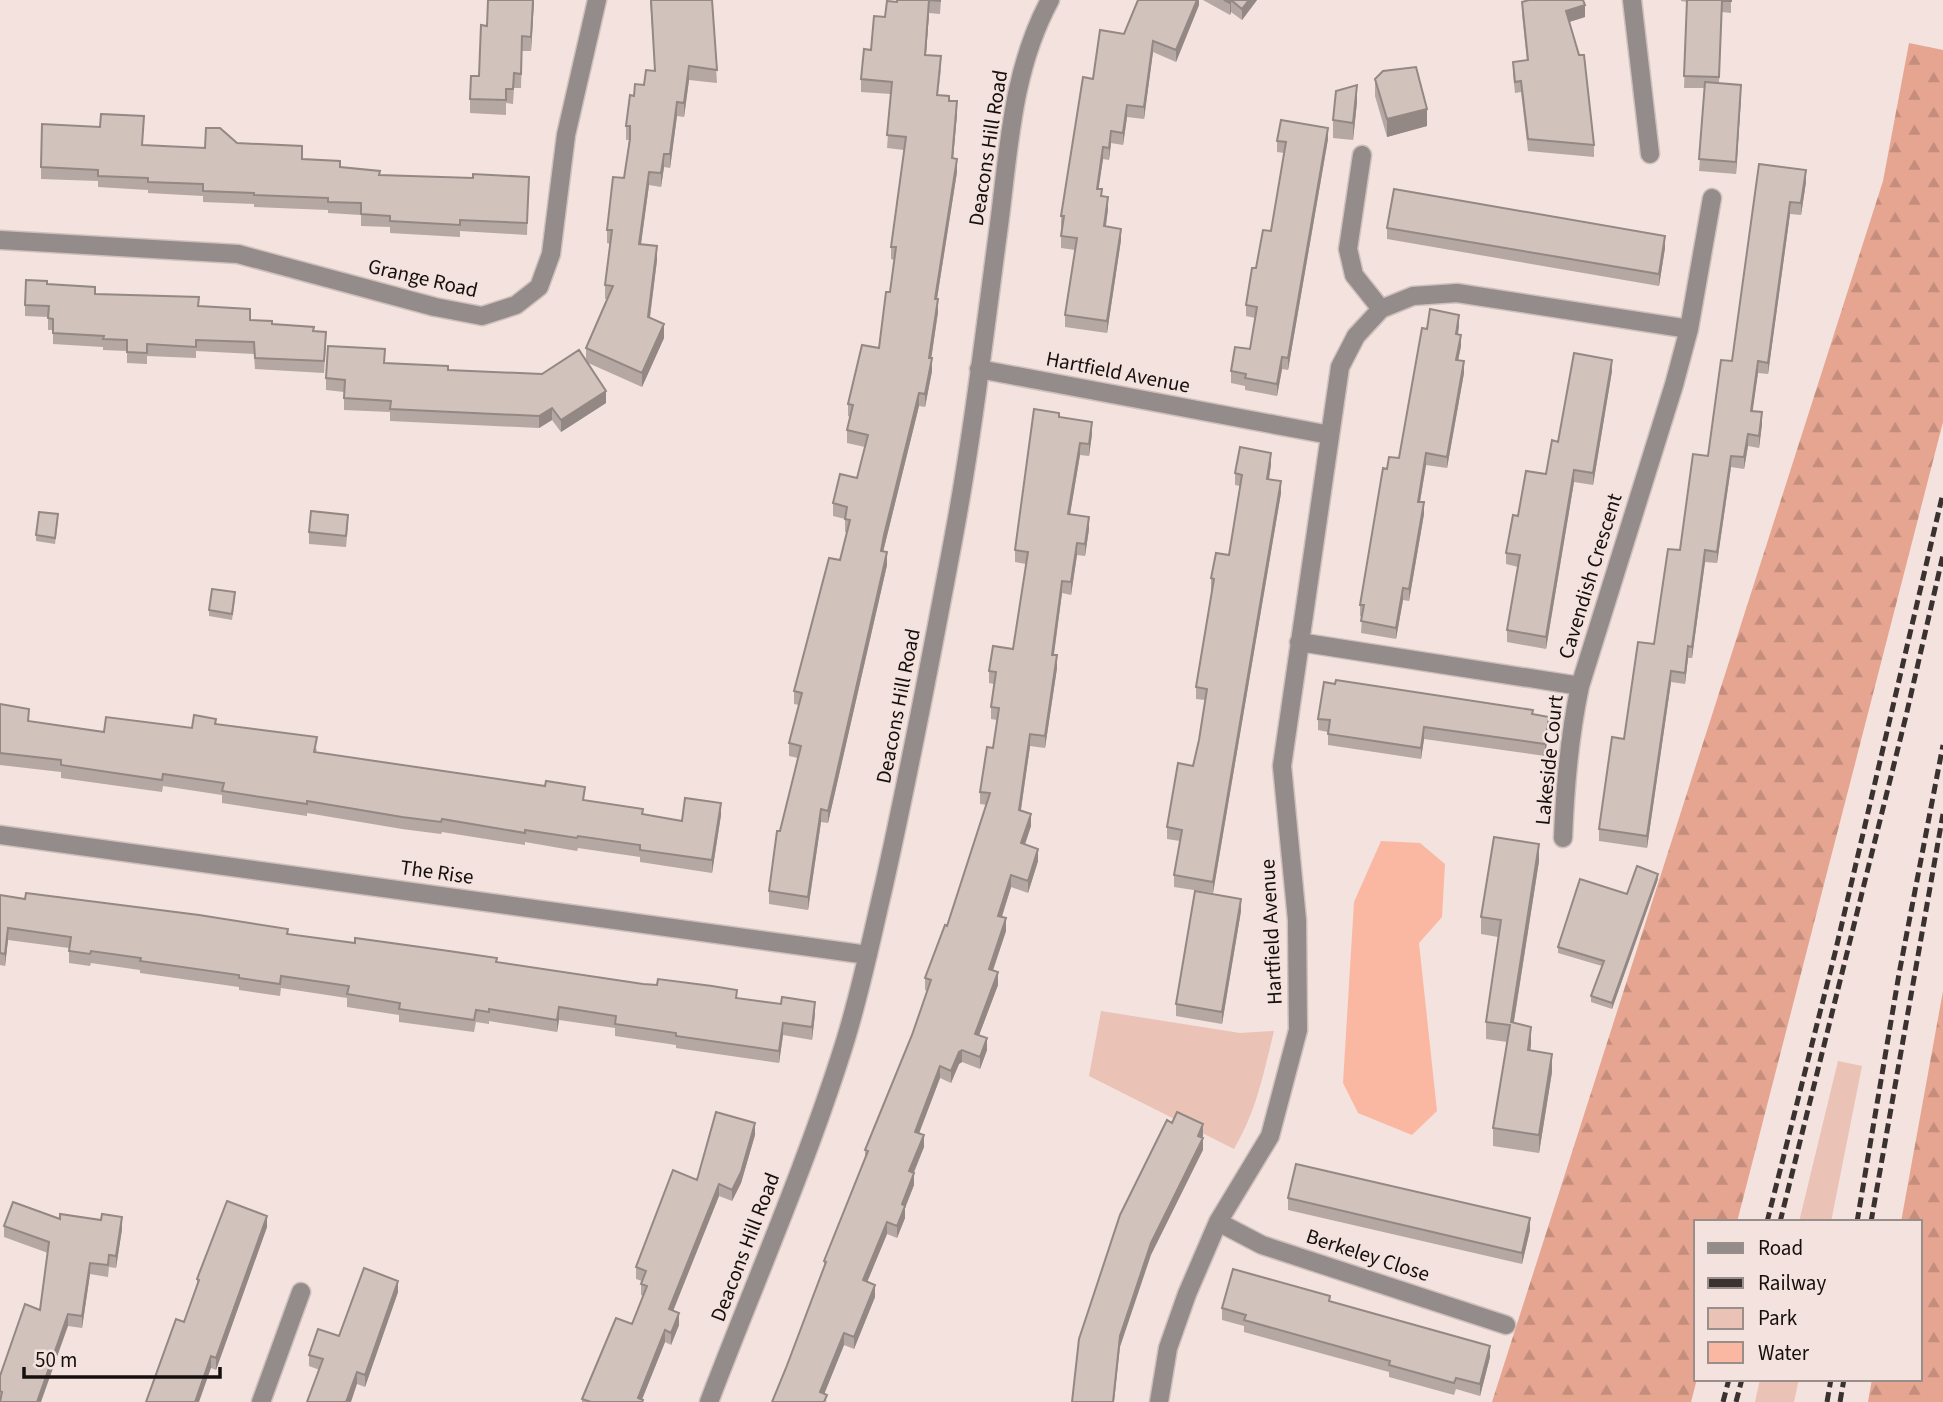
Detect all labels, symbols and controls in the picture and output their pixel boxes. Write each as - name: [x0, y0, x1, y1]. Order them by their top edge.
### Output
- street label: Deacons Hill Road: [961, 68, 1015, 228]
- street label: Grange Road: [365, 251, 481, 305]
- street label: Hartfield Avenue: [1043, 343, 1193, 401]
- street label: Cavendish Crescent: [1551, 489, 1629, 663]
- street label: Deacons Hill Road: [868, 626, 928, 786]
- street label: Lakeside Court: [1527, 693, 1571, 827]
- street label: The Rise: [398, 852, 476, 892]
- street label: Hartfield Avenue: [1252, 858, 1290, 1006]
- street label: Deacons Hill Road: [703, 1168, 787, 1326]
- legend: [1694, 1220, 1922, 1381]
- street label: Berkeley Close: [1302, 1221, 1434, 1289]
- text: Road: [1758, 1233, 1803, 1263]
- text: Railway: [1758, 1268, 1826, 1298]
- text: Park: [1758, 1303, 1798, 1333]
- scale bar: [24, 1336, 220, 1380]
- text: Water: [1758, 1338, 1810, 1368]
- text: 50 m: [35, 1345, 77, 1375]

